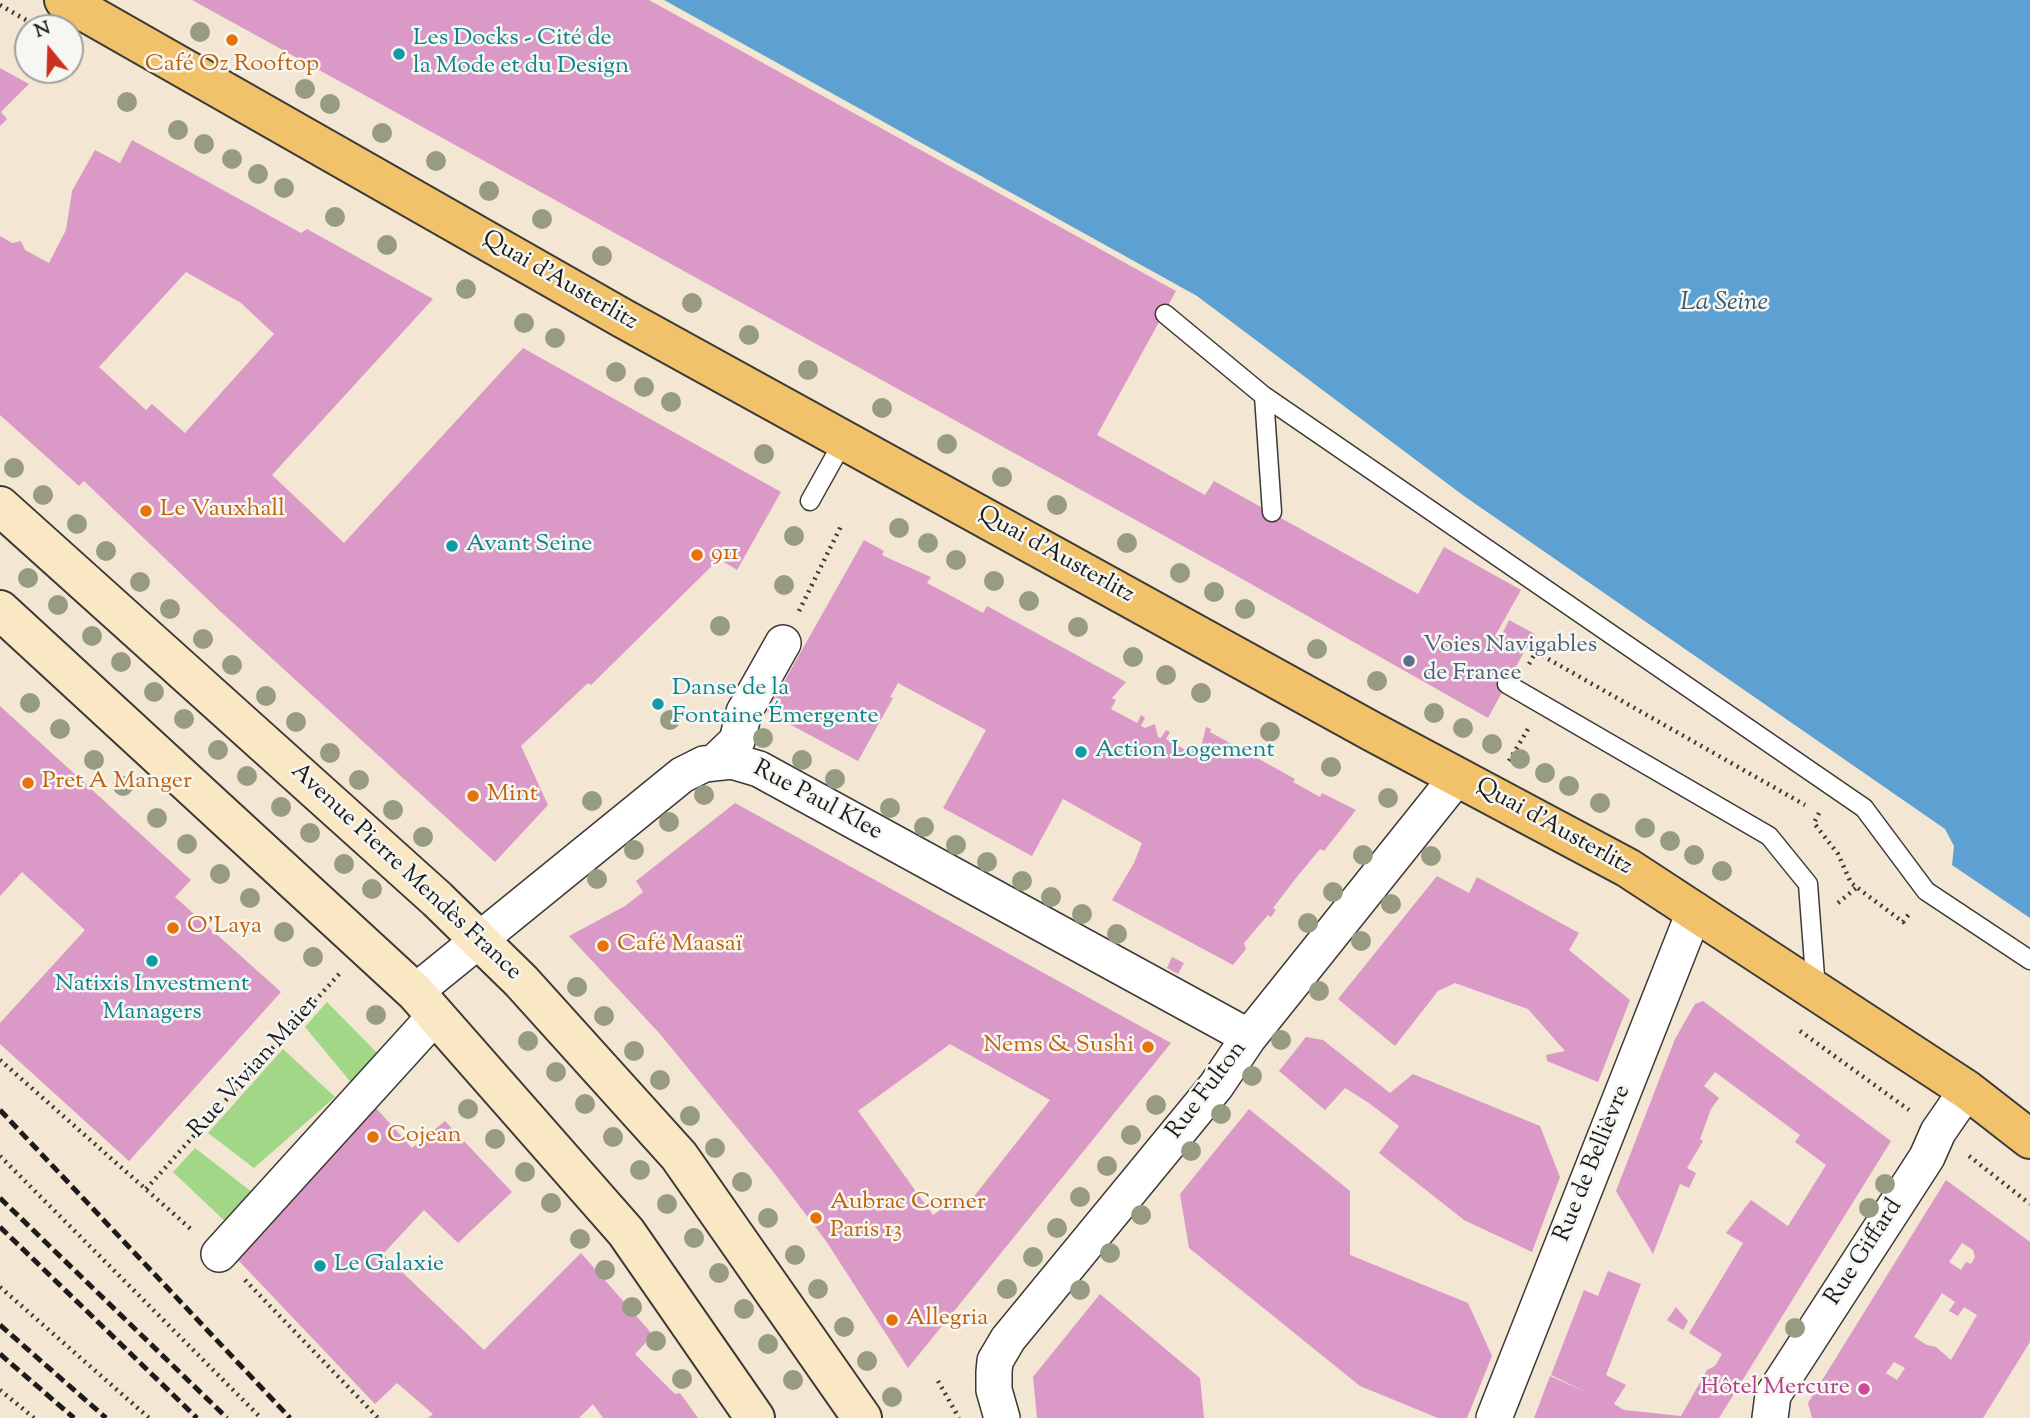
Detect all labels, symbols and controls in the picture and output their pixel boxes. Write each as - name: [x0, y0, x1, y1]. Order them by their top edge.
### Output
- north arrow: [14, 14, 84, 84]
- text: N: [31, 15, 54, 46]
- place label: Les Docks - Cité de la Mode et du Design: [413, 26, 629, 82]
- marker: Café Oz Rooftop: [224, 32, 240, 48]
- marker: Les Docks - Cité de la Mode et du Design: [391, 46, 407, 62]
- place label: Café Oz Rooftop: [145, 52, 319, 80]
- street label: Quai d'Austerlitz: [476, 226, 642, 338]
- water label: La Seine: [1680, 289, 1768, 321]
- place label: Le Vauxhall: [160, 497, 285, 525]
- street label: Quai d'Austerlitz: [972, 501, 1138, 611]
- marker: Le Vauxhall: [138, 503, 154, 519]
- place label: Avant Seine: [466, 532, 593, 560]
- marker: Avant Seine: [444, 538, 460, 554]
- place label: 911: [711, 541, 739, 569]
- marker: 911: [689, 547, 705, 563]
- place label: Voies Navigables de France: [1423, 633, 1597, 689]
- marker: Voies Navigables de France: [1401, 653, 1417, 669]
- place label: Danse de la Fontaine Émergente: [672, 676, 879, 732]
- marker: Danse de la Fontaine Émergente: [650, 696, 666, 712]
- place label: Action Logement: [1095, 738, 1275, 766]
- marker: Action Logement: [1073, 744, 1089, 760]
- street label: Rue Paul Klee: [747, 756, 887, 848]
- street label: Avenue Pierre Mendès France: [283, 758, 527, 988]
- place label: Pret A Manger: [42, 769, 192, 797]
- street label: Quai d'Austerlitz: [1470, 773, 1636, 883]
- marker: Pret A Manger: [20, 775, 36, 791]
- place label: Mint: [487, 782, 538, 810]
- marker: Mint: [465, 788, 481, 804]
- place label: O’Laya: [187, 914, 262, 942]
- marker: O’Laya: [165, 920, 181, 936]
- place label: Café Maasaï: [617, 932, 743, 960]
- marker: Café Maasaï: [595, 938, 611, 954]
- marker: Natixis Investment Managers: [144, 953, 160, 969]
- place label: Natixis Investment Managers: [55, 972, 249, 1028]
- street label: Rue Vivian Maier: [184, 991, 326, 1145]
- place label: Nems & Sushi: [983, 1033, 1134, 1061]
- street label: Rue Fulton: [1162, 1036, 1254, 1146]
- marker: Nems & Sushi: [1140, 1039, 1156, 1055]
- street label: Rue de Bellièvre: [1550, 1082, 1638, 1246]
- place label: Cojean: [387, 1123, 462, 1151]
- marker: Cojean: [365, 1129, 381, 1145]
- place label: Aubrac Corner Paris 13: [830, 1190, 986, 1246]
- street label: Rue Giffard: [1820, 1194, 1910, 1312]
- marker: Aubrac Corner Paris 13: [808, 1210, 824, 1226]
- place label: Le Galaxie: [334, 1252, 444, 1280]
- marker: Le Galaxie: [312, 1258, 328, 1274]
- place label: Allegria: [906, 1306, 988, 1334]
- marker: Allegria: [884, 1312, 900, 1328]
- place label: Hôtel Mercure: [1700, 1375, 1850, 1403]
- marker: Hôtel Mercure: [1856, 1381, 1872, 1397]

